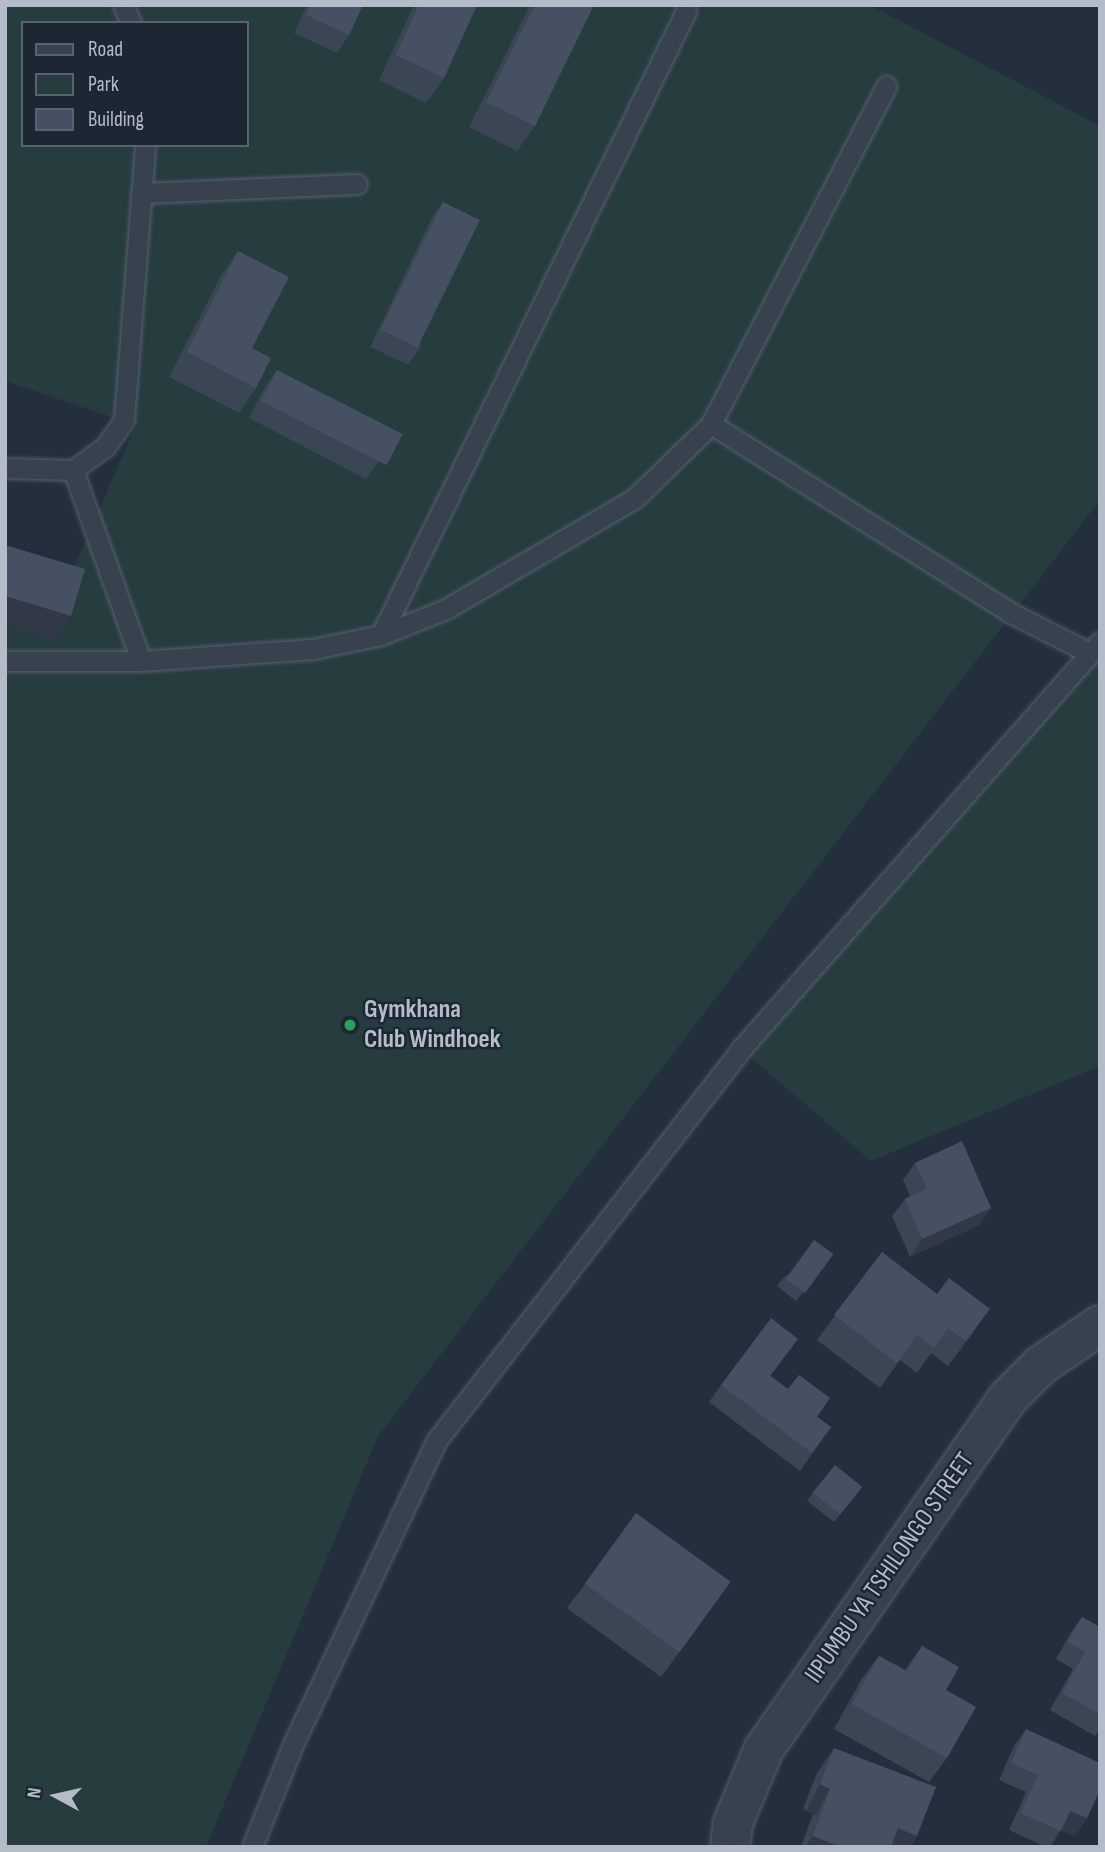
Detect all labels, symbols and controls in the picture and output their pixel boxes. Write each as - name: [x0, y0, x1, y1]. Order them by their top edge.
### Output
- legend: [21, 21, 248, 147]
- text: Road: [88, 37, 123, 62]
- text: Park: [88, 72, 119, 97]
- text: Building: [88, 107, 144, 132]
- place label: Gymkhana Club Windhoek: [364, 994, 501, 1056]
- marker: Gymkhana Club Windhoek: [342, 1017, 358, 1033]
- street label: IIPUMBU YA TSHILONGO STREET: [799, 1447, 981, 1689]
- north arrow: [21, 1761, 91, 1831]
- text: N: [23, 1786, 47, 1800]

